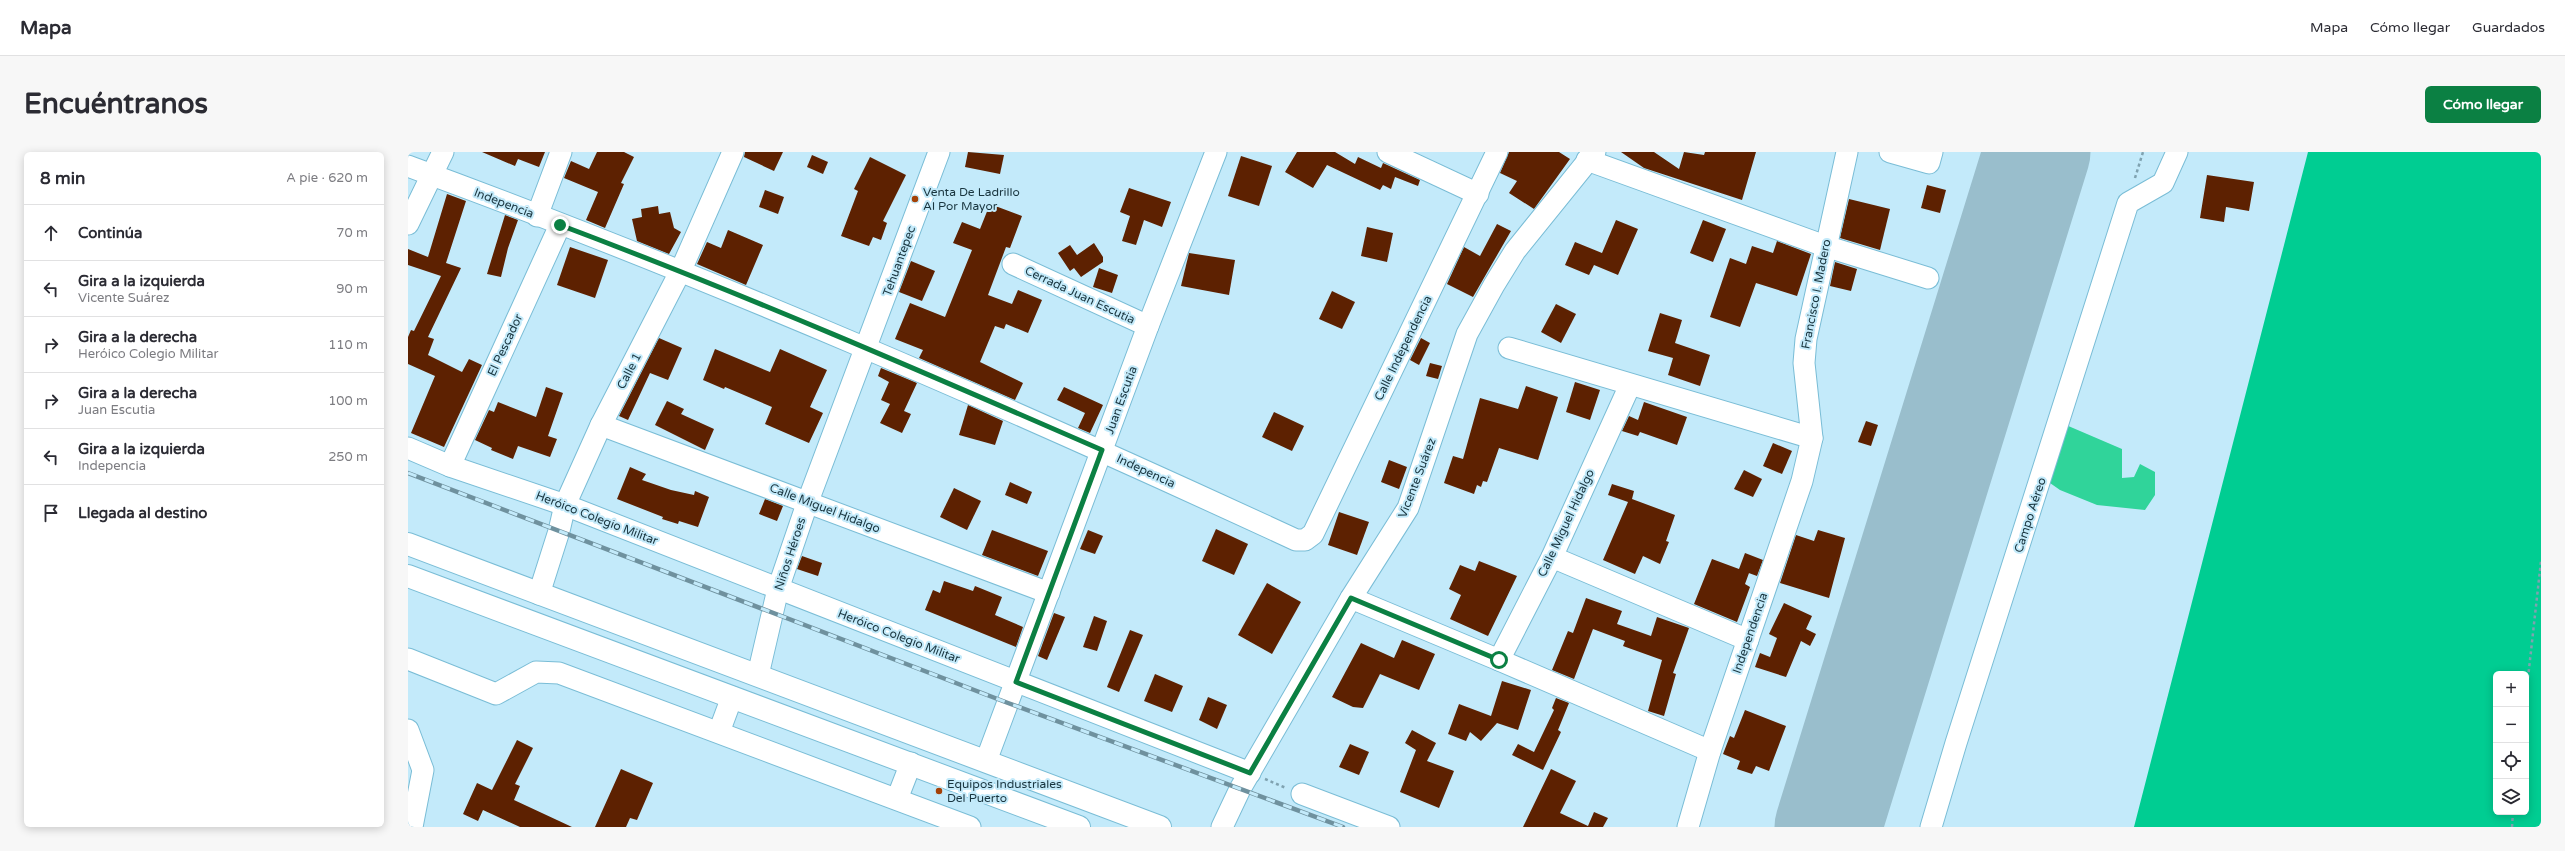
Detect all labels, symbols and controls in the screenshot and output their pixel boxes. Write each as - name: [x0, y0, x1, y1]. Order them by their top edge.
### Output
- text: Mapa: [20, 17, 72, 39]
- text: Mapa: [2310, 19, 2348, 36]
- text: Cómo llegar: [2370, 19, 2450, 36]
- text: Guardados: [2472, 19, 2545, 36]
- button: Cómo llegar: [2425, 86, 2541, 123]
- text: Encuéntranos: [24, 87, 208, 121]
- text: 8 min: [40, 168, 85, 189]
- text: A pie · 620 m: [286, 170, 368, 186]
- street label: Indepencia: [472, 185, 536, 221]
- place label: Venta De Ladrillo Al Por Mayor: [923, 185, 1020, 213]
- marker: Venta De Ladrillo Al Por Mayor: [910, 194, 920, 204]
- route end: [551, 216, 569, 234]
- icon: ahead: [40, 222, 62, 244]
- text: Continúa: [78, 224, 142, 242]
- street label: Tehuantepec: [880, 224, 918, 298]
- text: 70 m: [336, 225, 368, 241]
- street label: Francisco I. Madero: [1798, 238, 1834, 350]
- street label: Cerrada Juan Escutia: [1023, 263, 1137, 327]
- text: Gira a la izquierda: [78, 272, 205, 290]
- icon: left: [40, 278, 62, 300]
- text: 90 m: [336, 281, 368, 297]
- text: Vicente Suárez: [78, 290, 169, 306]
- street label: Calle Independencia: [1371, 293, 1435, 403]
- street label: El Pescador: [485, 311, 526, 378]
- text: Gira a la derecha: [78, 328, 197, 346]
- icon: right: [40, 334, 62, 356]
- text: 110 m: [328, 337, 368, 353]
- text: Heróico Colegio Militar: [78, 346, 219, 362]
- street label: Calle 1: [614, 351, 644, 391]
- street label: Juan Escutia: [1102, 364, 1140, 436]
- text: Gira a la derecha: [78, 384, 197, 402]
- icon: right: [40, 390, 62, 412]
- text: 100 m: [328, 393, 368, 409]
- text: Juan Escutia: [78, 402, 155, 418]
- street label: Vicente Suárez: [1395, 436, 1439, 520]
- text: Gira a la izquierda: [78, 440, 205, 458]
- icon: left: [40, 446, 62, 468]
- text: 250 m: [328, 449, 368, 465]
- street label: Indepencia: [1115, 451, 1177, 491]
- text: Indepencia: [78, 458, 146, 474]
- street label: Calle Miguel Hidalgo: [1535, 467, 1597, 579]
- street label: Campo Aéreo: [2011, 476, 2049, 554]
- street label: Calle Miguel Hidalgo: [768, 480, 882, 536]
- street label: Heróico Colegio Militar: [534, 488, 660, 548]
- icon: arrive: [40, 502, 62, 524]
- text: Llegada al destino: [78, 504, 207, 522]
- street label: Niños Héroes: [772, 515, 808, 592]
- street label: Independencia: [1730, 591, 1770, 675]
- street label: Heróico Colegio Militar: [836, 606, 962, 666]
- route start: [1490, 651, 1508, 669]
- map controls: [2493, 671, 2529, 815]
- button: +: [2493, 671, 2529, 707]
- button: −: [2493, 707, 2529, 743]
- button: locate: [2493, 743, 2529, 779]
- place label: Equipos Industriales Del Puerto: [947, 777, 1062, 805]
- button: layers: [2493, 779, 2529, 815]
- marker: Equipos Industriales Del Puerto: [934, 786, 944, 796]

